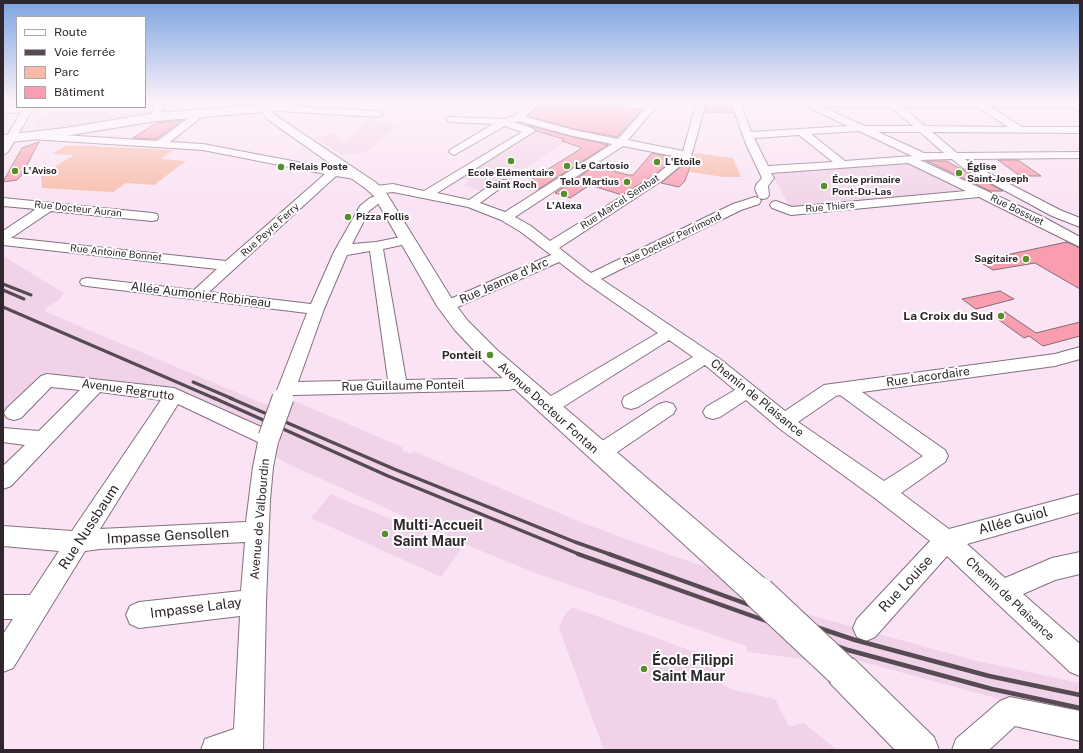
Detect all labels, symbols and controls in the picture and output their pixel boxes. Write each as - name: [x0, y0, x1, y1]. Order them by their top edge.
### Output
- legend: [16, 16, 146, 108]
- text: Route: [54, 25, 87, 39]
- text: Voie ferrée: [54, 45, 115, 59]
- text: Parc: [54, 65, 79, 79]
- text: Bâtiment: [54, 85, 105, 99]
- marker: Ecole Elémentaire Saint Roch: [506, 156, 516, 166]
- place label: L'Etoile: [665, 156, 701, 168]
- marker: L'Etoile: [652, 157, 662, 167]
- place label: Le Cartosio: [575, 160, 629, 172]
- place label: Relais Poste: [289, 161, 348, 173]
- marker: Le Cartosio: [562, 161, 572, 171]
- place label: Église Saint-Joseph: [967, 161, 1029, 184]
- marker: Relais Poste: [276, 162, 286, 172]
- place label: L'Aviso: [23, 165, 57, 177]
- marker: L'Aviso: [10, 166, 20, 176]
- place label: Ecole Elémentaire Saint Roch: [468, 167, 554, 190]
- marker: Église Saint-Joseph: [954, 168, 964, 178]
- street label: Rue Marcel Sembat: [578, 172, 662, 232]
- place label: École primaire Pont-Du-Las: [832, 174, 901, 198]
- place label: Telo Martius: [560, 176, 619, 188]
- marker: Telo Martius: [622, 177, 632, 187]
- marker: École primaire Pont-Du-Las: [819, 181, 829, 191]
- marker: L'Alexa: [559, 189, 569, 199]
- street label: Rue Bossuet: [988, 192, 1046, 228]
- street label: Rue Docteur Auran: [34, 198, 122, 220]
- street label: Rue Thiers: [805, 199, 855, 215]
- place label: L'Alexa: [546, 200, 582, 212]
- street label: Rue Peyre Ferry: [238, 201, 302, 259]
- street label: Rue Docteur Perrimond: [621, 210, 723, 268]
- place label: Pizza Follis: [356, 211, 409, 223]
- marker: Pizza Follis: [343, 212, 353, 222]
- street label: Rue Antoine Bonnet: [69, 242, 163, 264]
- place label: Sagitaire: [974, 253, 1018, 265]
- marker: Sagitaire: [1021, 254, 1031, 264]
- street label: Rue Jeanne d'Arc: [457, 255, 551, 307]
- street label: Allée Aumonier Robineau: [130, 279, 272, 311]
- place label: La Croix du Sud: [903, 309, 993, 323]
- marker: La Croix du Sud: [996, 311, 1006, 321]
- place label: Ponteil: [442, 348, 482, 362]
- marker: Ponteil: [485, 350, 495, 360]
- street label: Chemin de Plaisance: [707, 356, 807, 440]
- street label: Avenue Docteur Fontan: [495, 359, 601, 457]
- street label: Rue Lacordaire: [885, 364, 971, 390]
- street label: Avenue Regrutto: [81, 376, 175, 404]
- street label: Rue Guillaume Ponteil: [341, 378, 465, 394]
- street label: Avenue de Valbourdin: [248, 458, 272, 580]
- street label: Rue Nussbaum: [55, 481, 123, 573]
- street label: Allée Guiol: [976, 504, 1050, 538]
- place label: Multi-Accueil Saint Maur: [393, 518, 483, 550]
- street label: Impasse Gensollen: [106, 524, 230, 548]
- marker: Multi-Accueil Saint Maur: [380, 529, 390, 539]
- street label: Rue Louise: [876, 552, 936, 616]
- street label: Chemin de Plaisance: [963, 554, 1057, 644]
- street label: Impasse Lalay: [149, 594, 243, 622]
- place label: École Filippi Saint Maur: [652, 653, 733, 686]
- marker: École Filippi Saint Maur: [639, 664, 649, 674]

